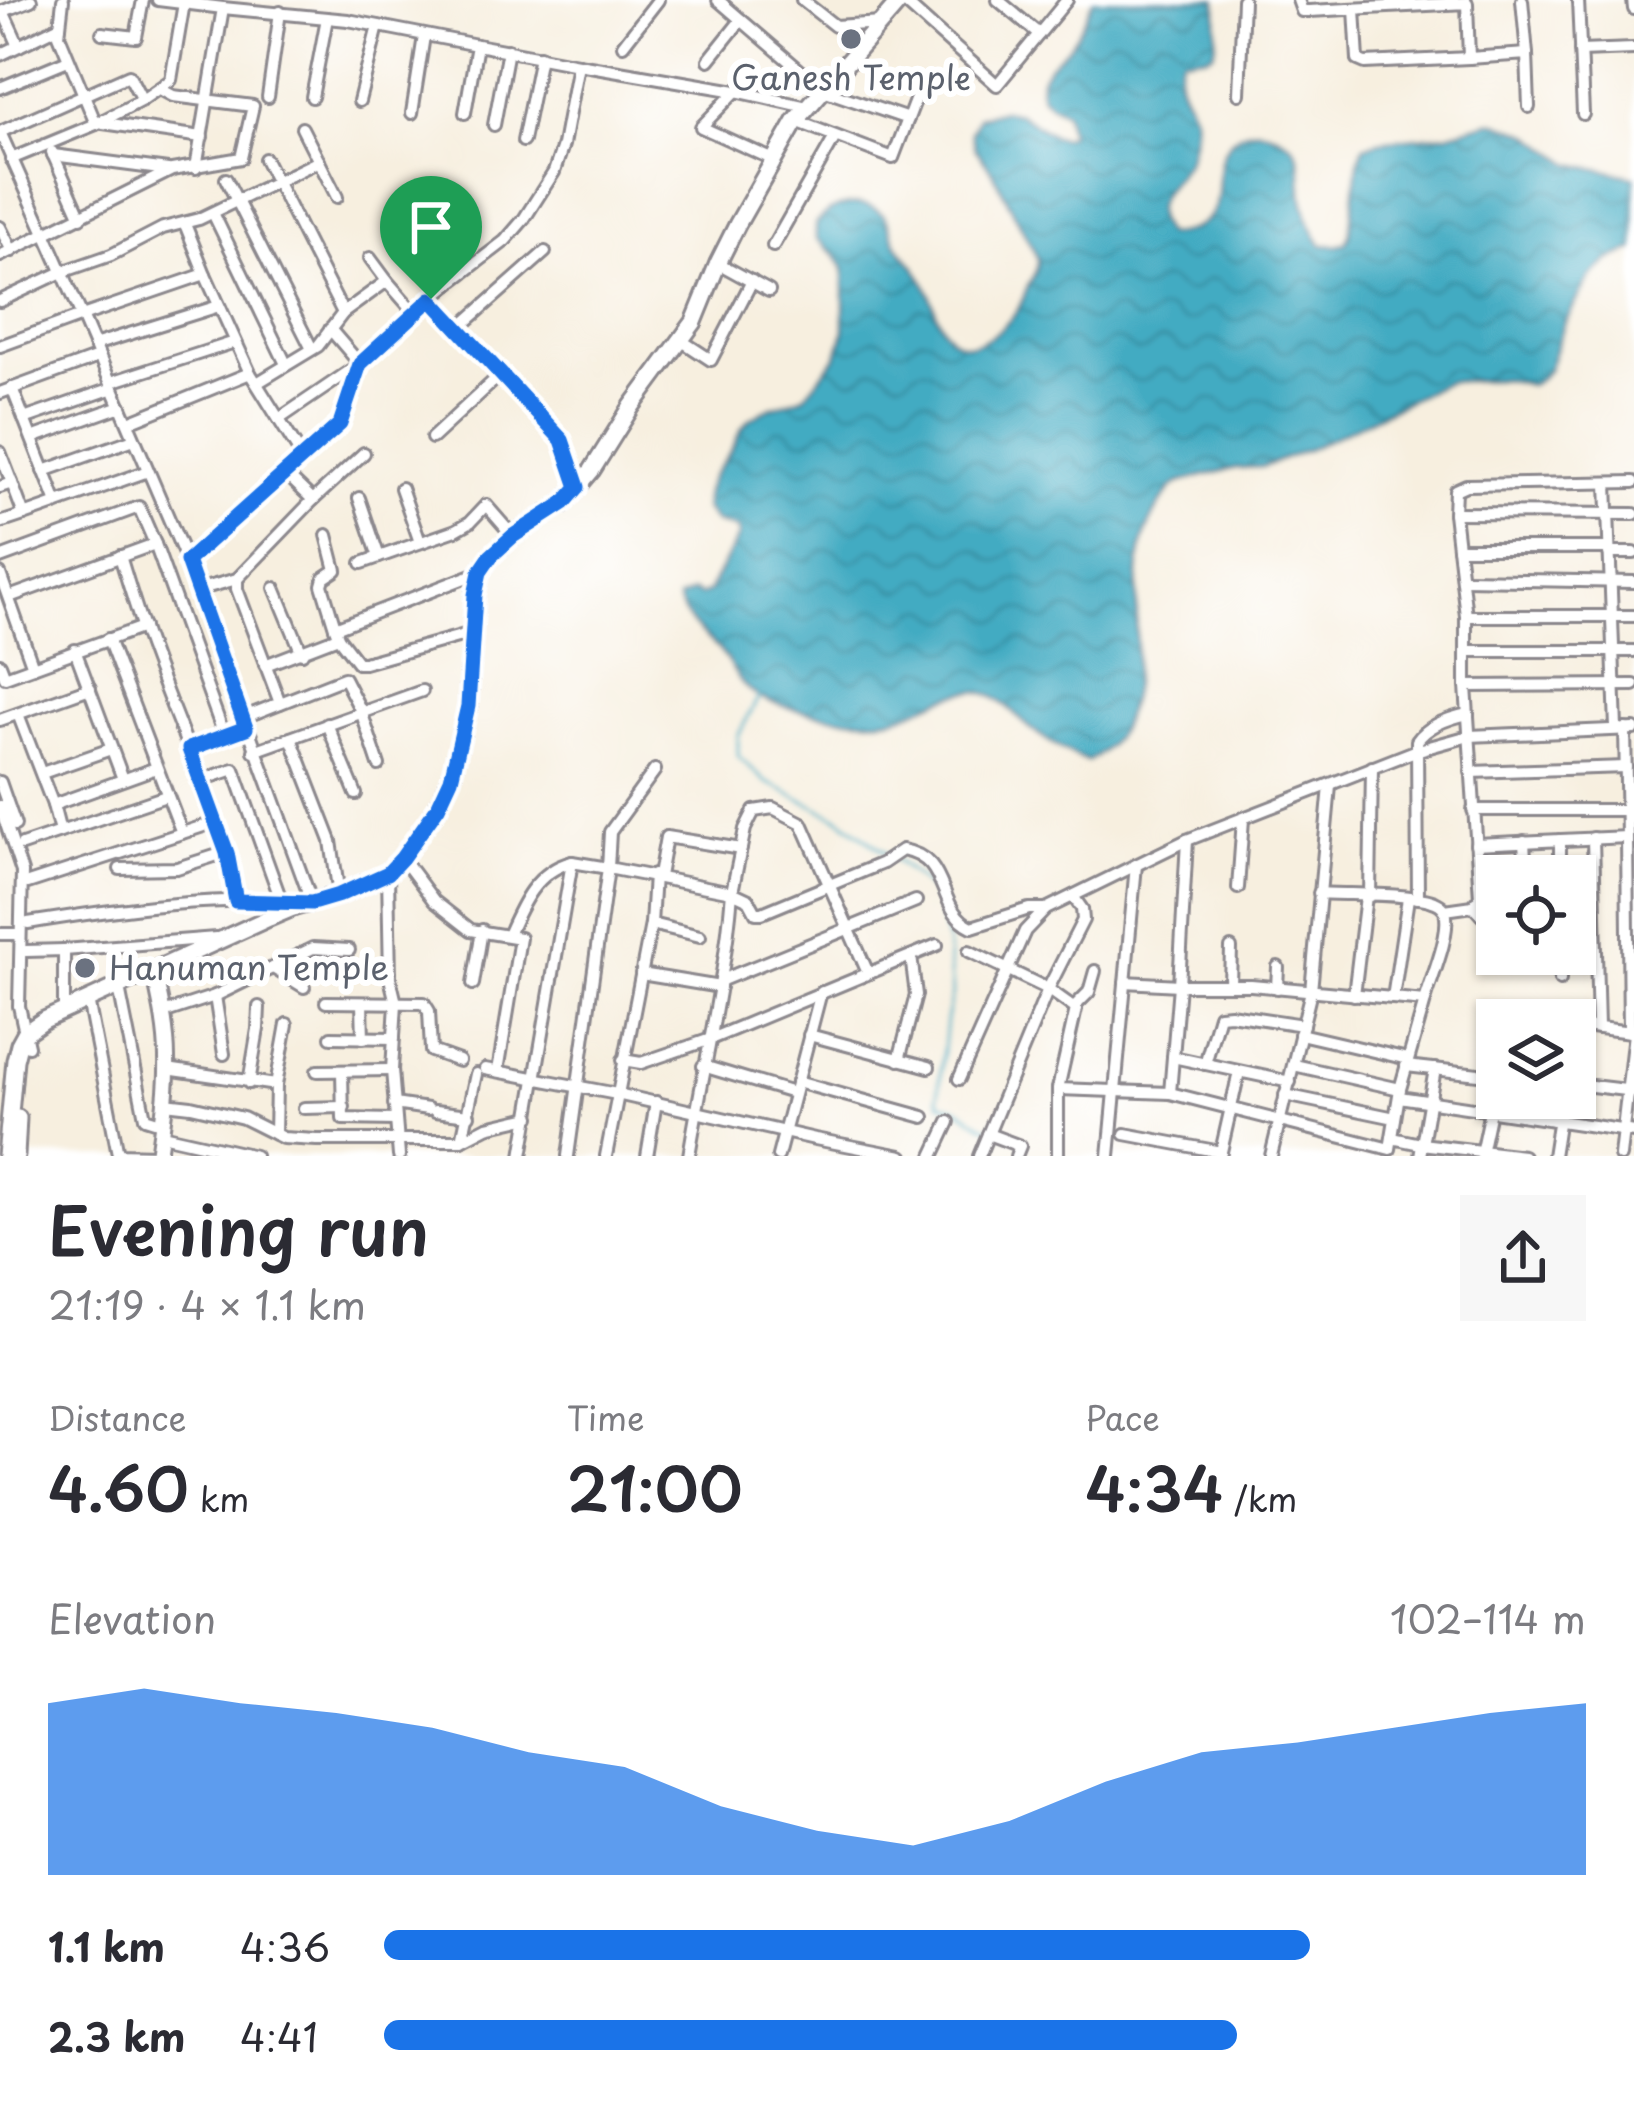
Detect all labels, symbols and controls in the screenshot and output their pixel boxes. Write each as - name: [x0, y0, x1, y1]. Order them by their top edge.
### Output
- marker: Ganesh Temple: [838, 26, 864, 52]
- place label: Ganesh Temple: [731, 51, 971, 101]
- pin: [380, 176, 482, 299]
- icon: arrive: [398, 194, 464, 260]
- map controls: [1476, 855, 1596, 1119]
- button: locate: [1476, 855, 1596, 975]
- place label: Hanuman Temple: [109, 941, 389, 991]
- marker: Hanuman Temple: [72, 955, 98, 981]
- button: layers: [1476, 999, 1596, 1119]
- text: Evening run: [48, 1179, 429, 1278]
- button: share: [1460, 1195, 1586, 1321]
- text: 21:19 · 4 × 1.1 km: [48, 1274, 366, 1333]
- text: Distance: [48, 1392, 186, 1442]
- text: Time: [567, 1392, 645, 1442]
- text: Pace: [1085, 1392, 1160, 1442]
- text: 4.60: [48, 1442, 189, 1532]
- text: 21:00: [567, 1442, 743, 1532]
- text: 4:34: [1085, 1442, 1223, 1532]
- text: km: [189, 1473, 249, 1523]
- text: /km: [1223, 1473, 1297, 1523]
- text: Elevation: [48, 1588, 216, 1647]
- text: 102–114 m: [1390, 1588, 1586, 1647]
- text: 1.1 km: [48, 1916, 165, 1975]
- text: 4:36: [240, 1916, 330, 1975]
- text: 2.3 km: [48, 2006, 185, 2065]
- text: 4:41: [240, 2006, 318, 2065]

